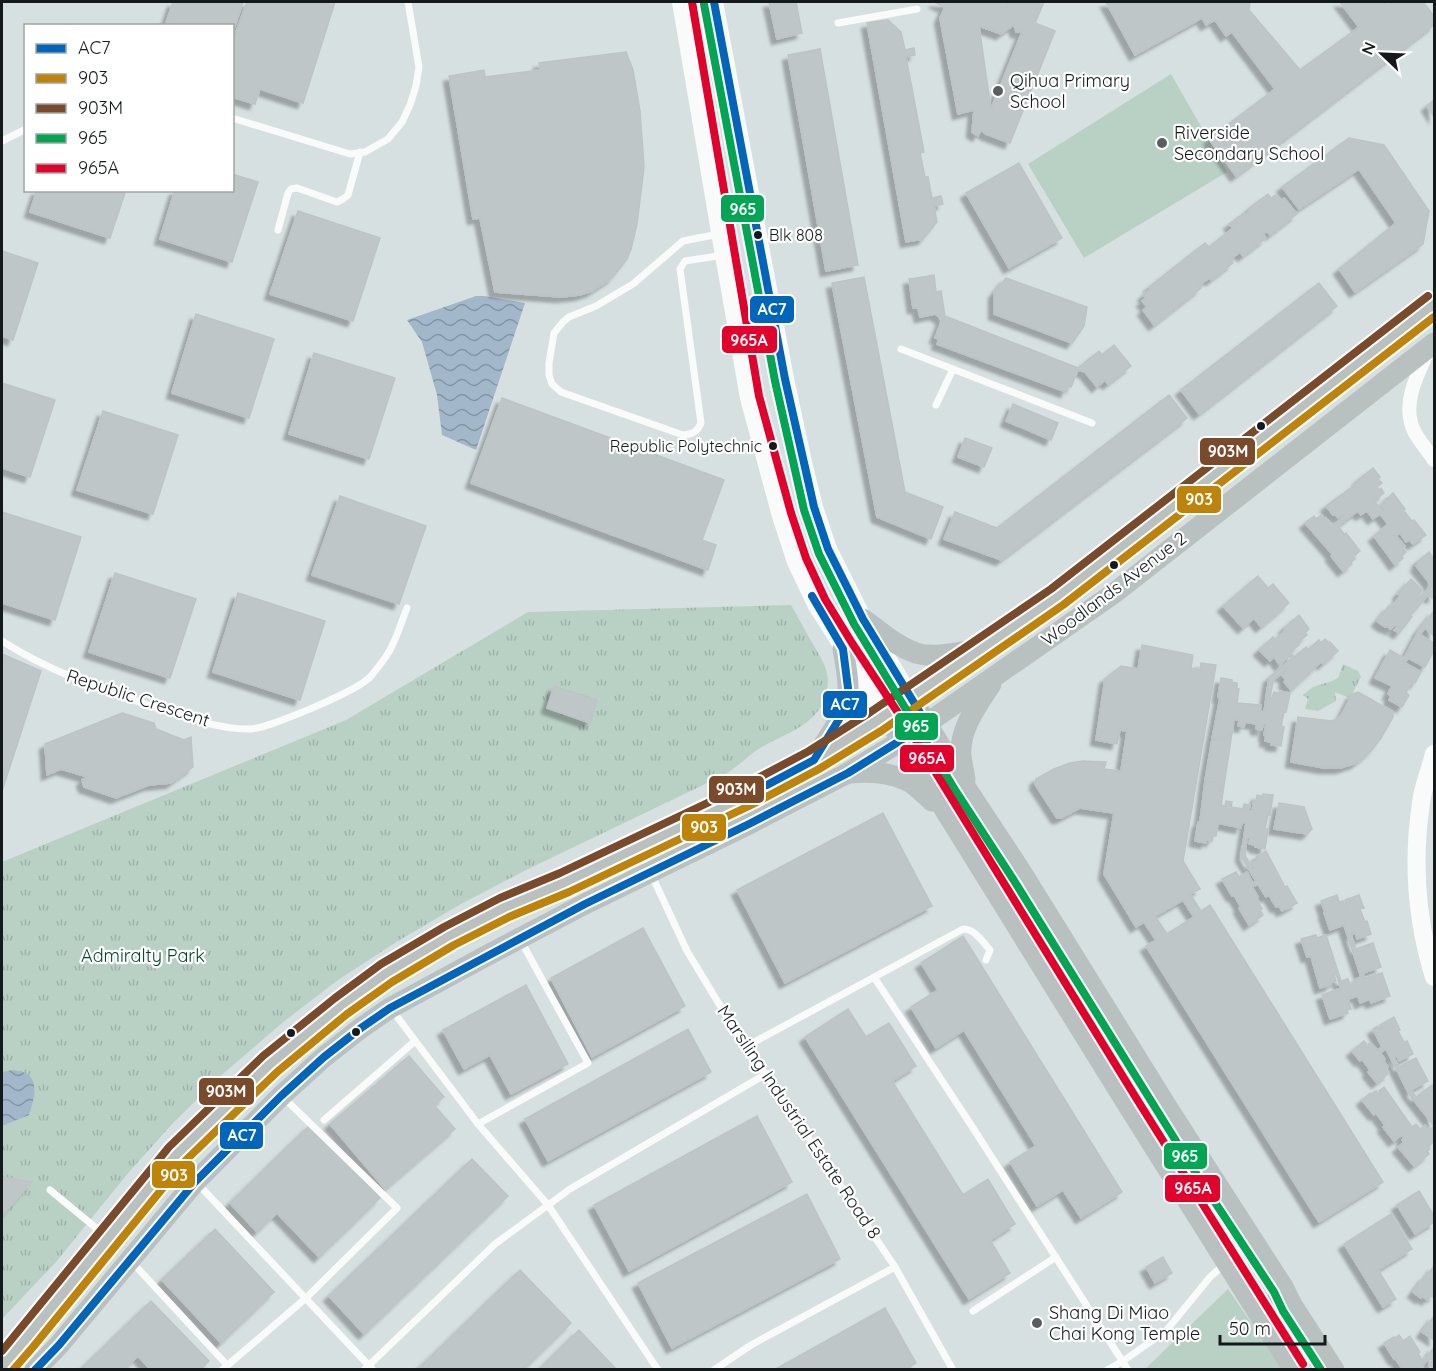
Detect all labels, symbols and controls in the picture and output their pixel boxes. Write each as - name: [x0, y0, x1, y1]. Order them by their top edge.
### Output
- legend: [24, 24, 234, 192]
- north arrow: [1352, 24, 1412, 84]
- text: AC7: [78, 36, 111, 59]
- text: N: [1357, 39, 1380, 57]
- text: 903: [78, 66, 108, 89]
- place label: Qihua Primary School: [1010, 69, 1130, 113]
- marker: Qihua Primary School: [991, 84, 1005, 98]
- text: 903M: [78, 96, 123, 119]
- place label: Riverside Secondary School: [1174, 121, 1324, 165]
- text: 965: [78, 126, 108, 149]
- marker: Riverside Secondary School: [1155, 136, 1169, 150]
- text: 965A: [78, 156, 120, 179]
- line badge: 965: [720, 194, 765, 223]
- text: 965: [729, 199, 757, 219]
- place label: Blk 808: [769, 225, 823, 245]
- marker: Blk 808: [752, 229, 764, 241]
- line badge: AC7: [749, 295, 795, 324]
- text: AC7: [758, 299, 787, 319]
- line badge: 965A: [721, 325, 778, 354]
- text: 965A: [730, 330, 768, 350]
- unlabelled marker: [1255, 420, 1267, 432]
- place label: Republic Polytechnic: [610, 436, 762, 456]
- line badge: 903M: [1199, 437, 1256, 466]
- marker: Republic Polytechnic: [767, 440, 779, 452]
- text: 903M: [1208, 441, 1248, 461]
- line badge: 903: [1176, 485, 1222, 514]
- text: 903: [1185, 489, 1213, 509]
- street label: Woodlands Avenue 2: [1037, 526, 1191, 651]
- unlabelled marker: [1108, 559, 1120, 571]
- street label: Republic Crescent: [64, 664, 213, 732]
- line badge: AC7: [822, 690, 868, 719]
- text: AC7: [831, 694, 860, 714]
- line badge: 965: [894, 712, 939, 741]
- text: 965: [902, 716, 930, 736]
- line badge: 965A: [899, 744, 955, 773]
- text: 965A: [908, 748, 946, 768]
- line badge: 903M: [708, 775, 765, 804]
- text: 903M: [716, 779, 756, 799]
- line badge: 903: [681, 813, 727, 842]
- text: 903: [690, 817, 718, 837]
- park label: Admiralty Park: [81, 944, 205, 967]
- street label: Marsiling Industrial Estate Road 8: [712, 1000, 886, 1243]
- unlabelled marker: [350, 1026, 362, 1038]
- unlabelled marker: [285, 1027, 297, 1039]
- line badge: 903M: [198, 1077, 255, 1106]
- text: 903M: [206, 1081, 246, 1101]
- line badge: AC7: [219, 1121, 264, 1150]
- text: AC7: [228, 1125, 257, 1145]
- line badge: 965: [1163, 1142, 1208, 1170]
- text: 965: [1171, 1146, 1199, 1166]
- line badge: 903: [151, 1160, 196, 1189]
- text: 903: [160, 1165, 188, 1185]
- line badge: 965A: [1164, 1174, 1221, 1203]
- text: 965A: [1174, 1178, 1212, 1198]
- place label: Shang Di Miao Chai Kong Temple: [1049, 1301, 1200, 1345]
- scale bar: [1220, 1308, 1325, 1346]
- marker: Shang Di Miao Chai Kong Temple: [1030, 1316, 1044, 1330]
- text: 50 m: [1229, 1317, 1271, 1340]

